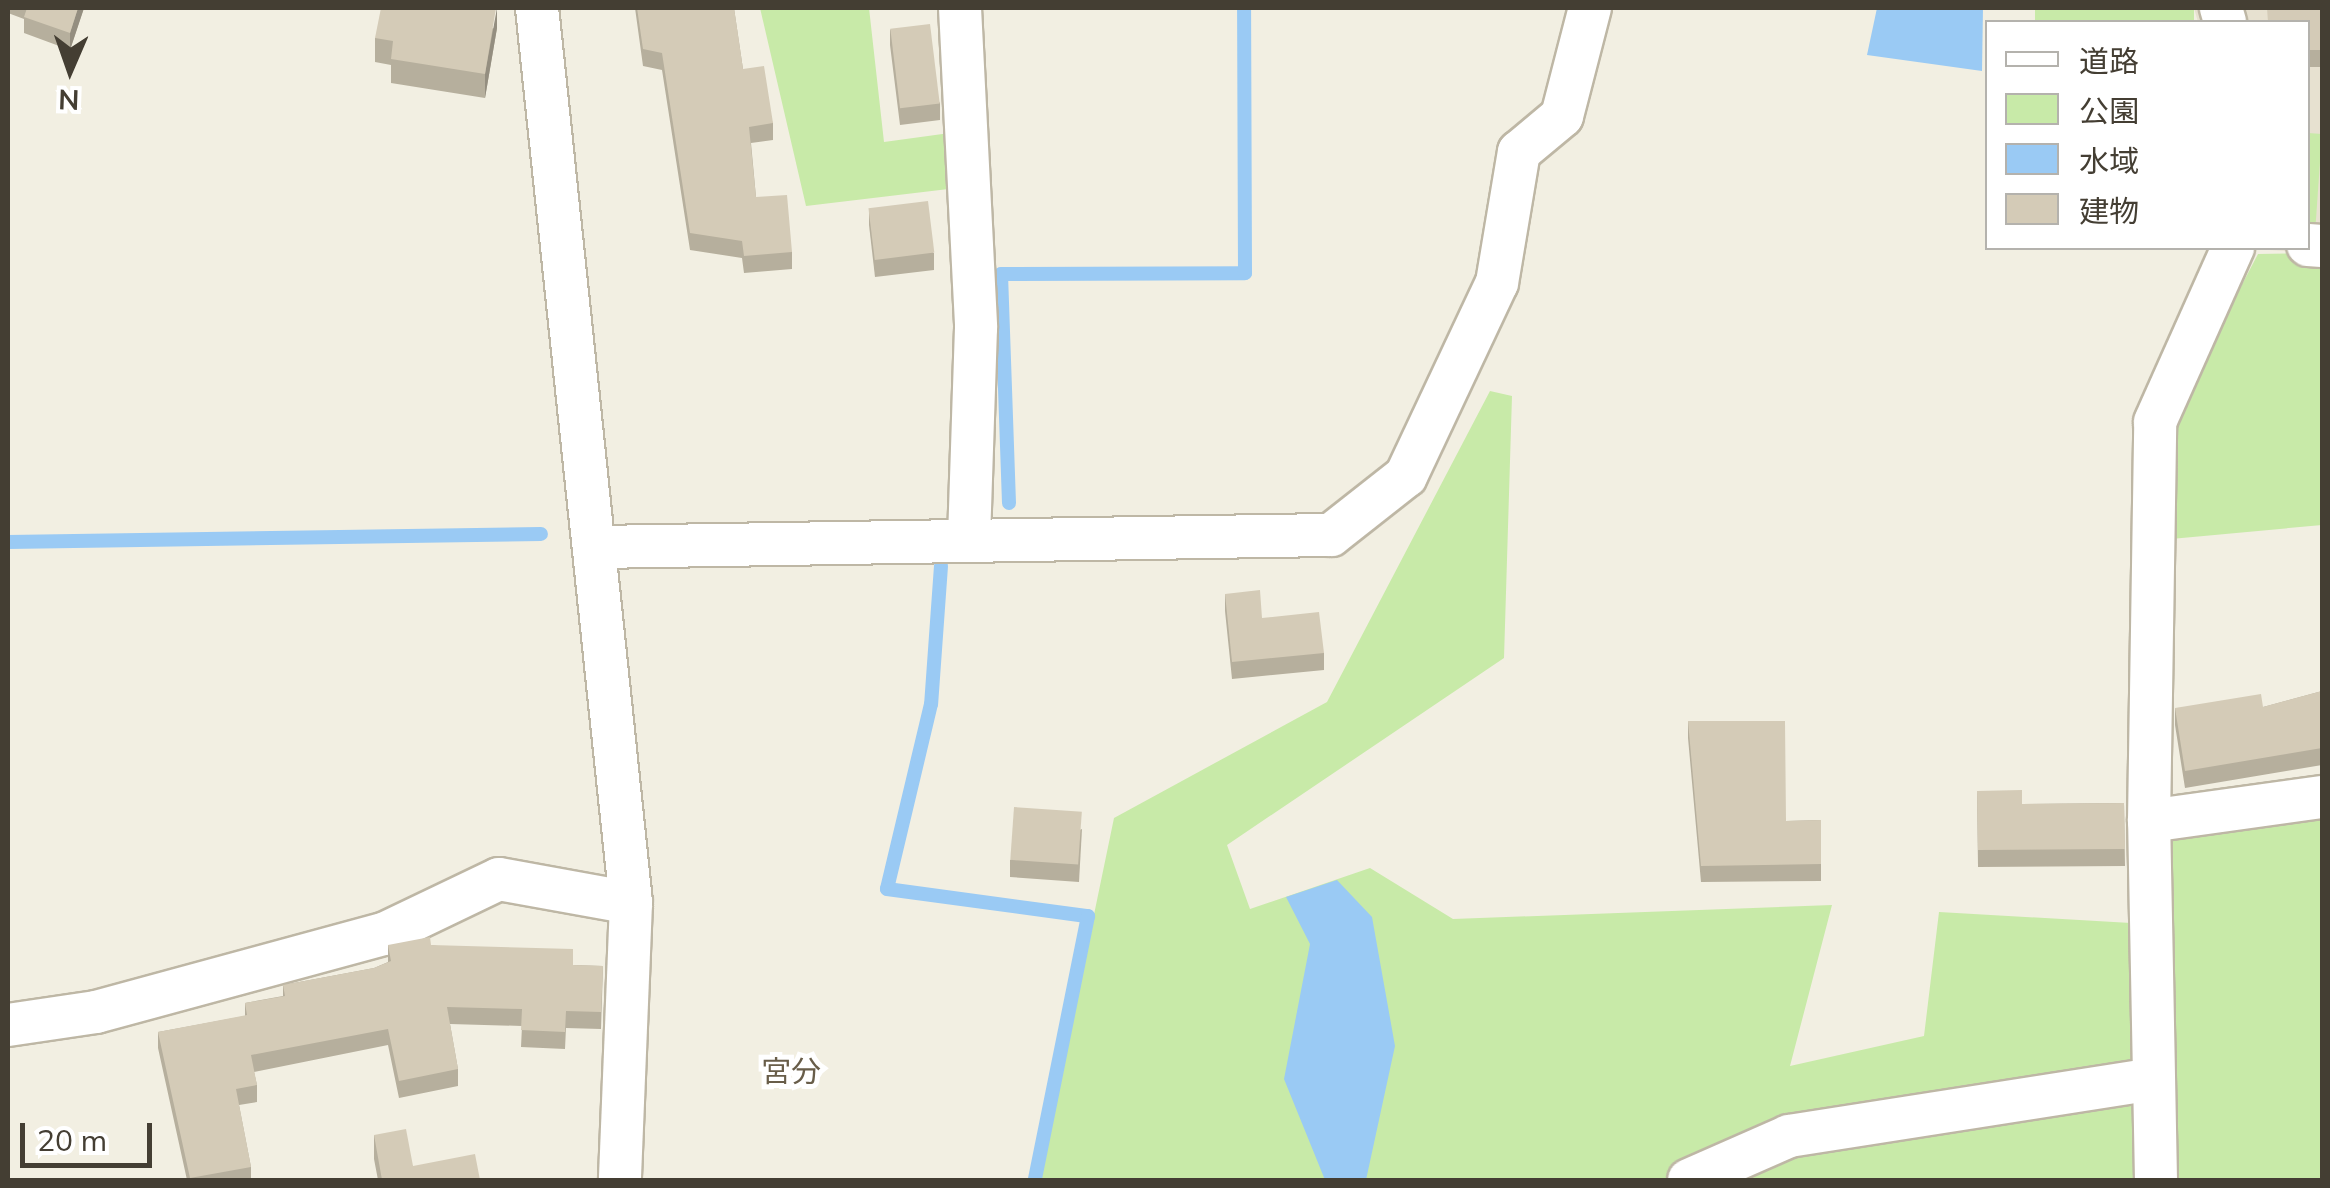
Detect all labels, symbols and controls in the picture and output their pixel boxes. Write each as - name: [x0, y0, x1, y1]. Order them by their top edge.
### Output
- north arrow: [20, 20, 120, 120]
- legend: [1985, 20, 2310, 250]
- text: 道路: [2079, 42, 2139, 80]
- text: N: [58, 83, 80, 118]
- text: 公園: [2079, 92, 2139, 130]
- text: 水域: [2079, 142, 2139, 180]
- text: 建物: [2079, 192, 2139, 230]
- district label: 宮分: [761, 1053, 821, 1089]
- scale bar: [25, 1103, 158, 1165]
- text: 20 m: [37, 1121, 107, 1159]

